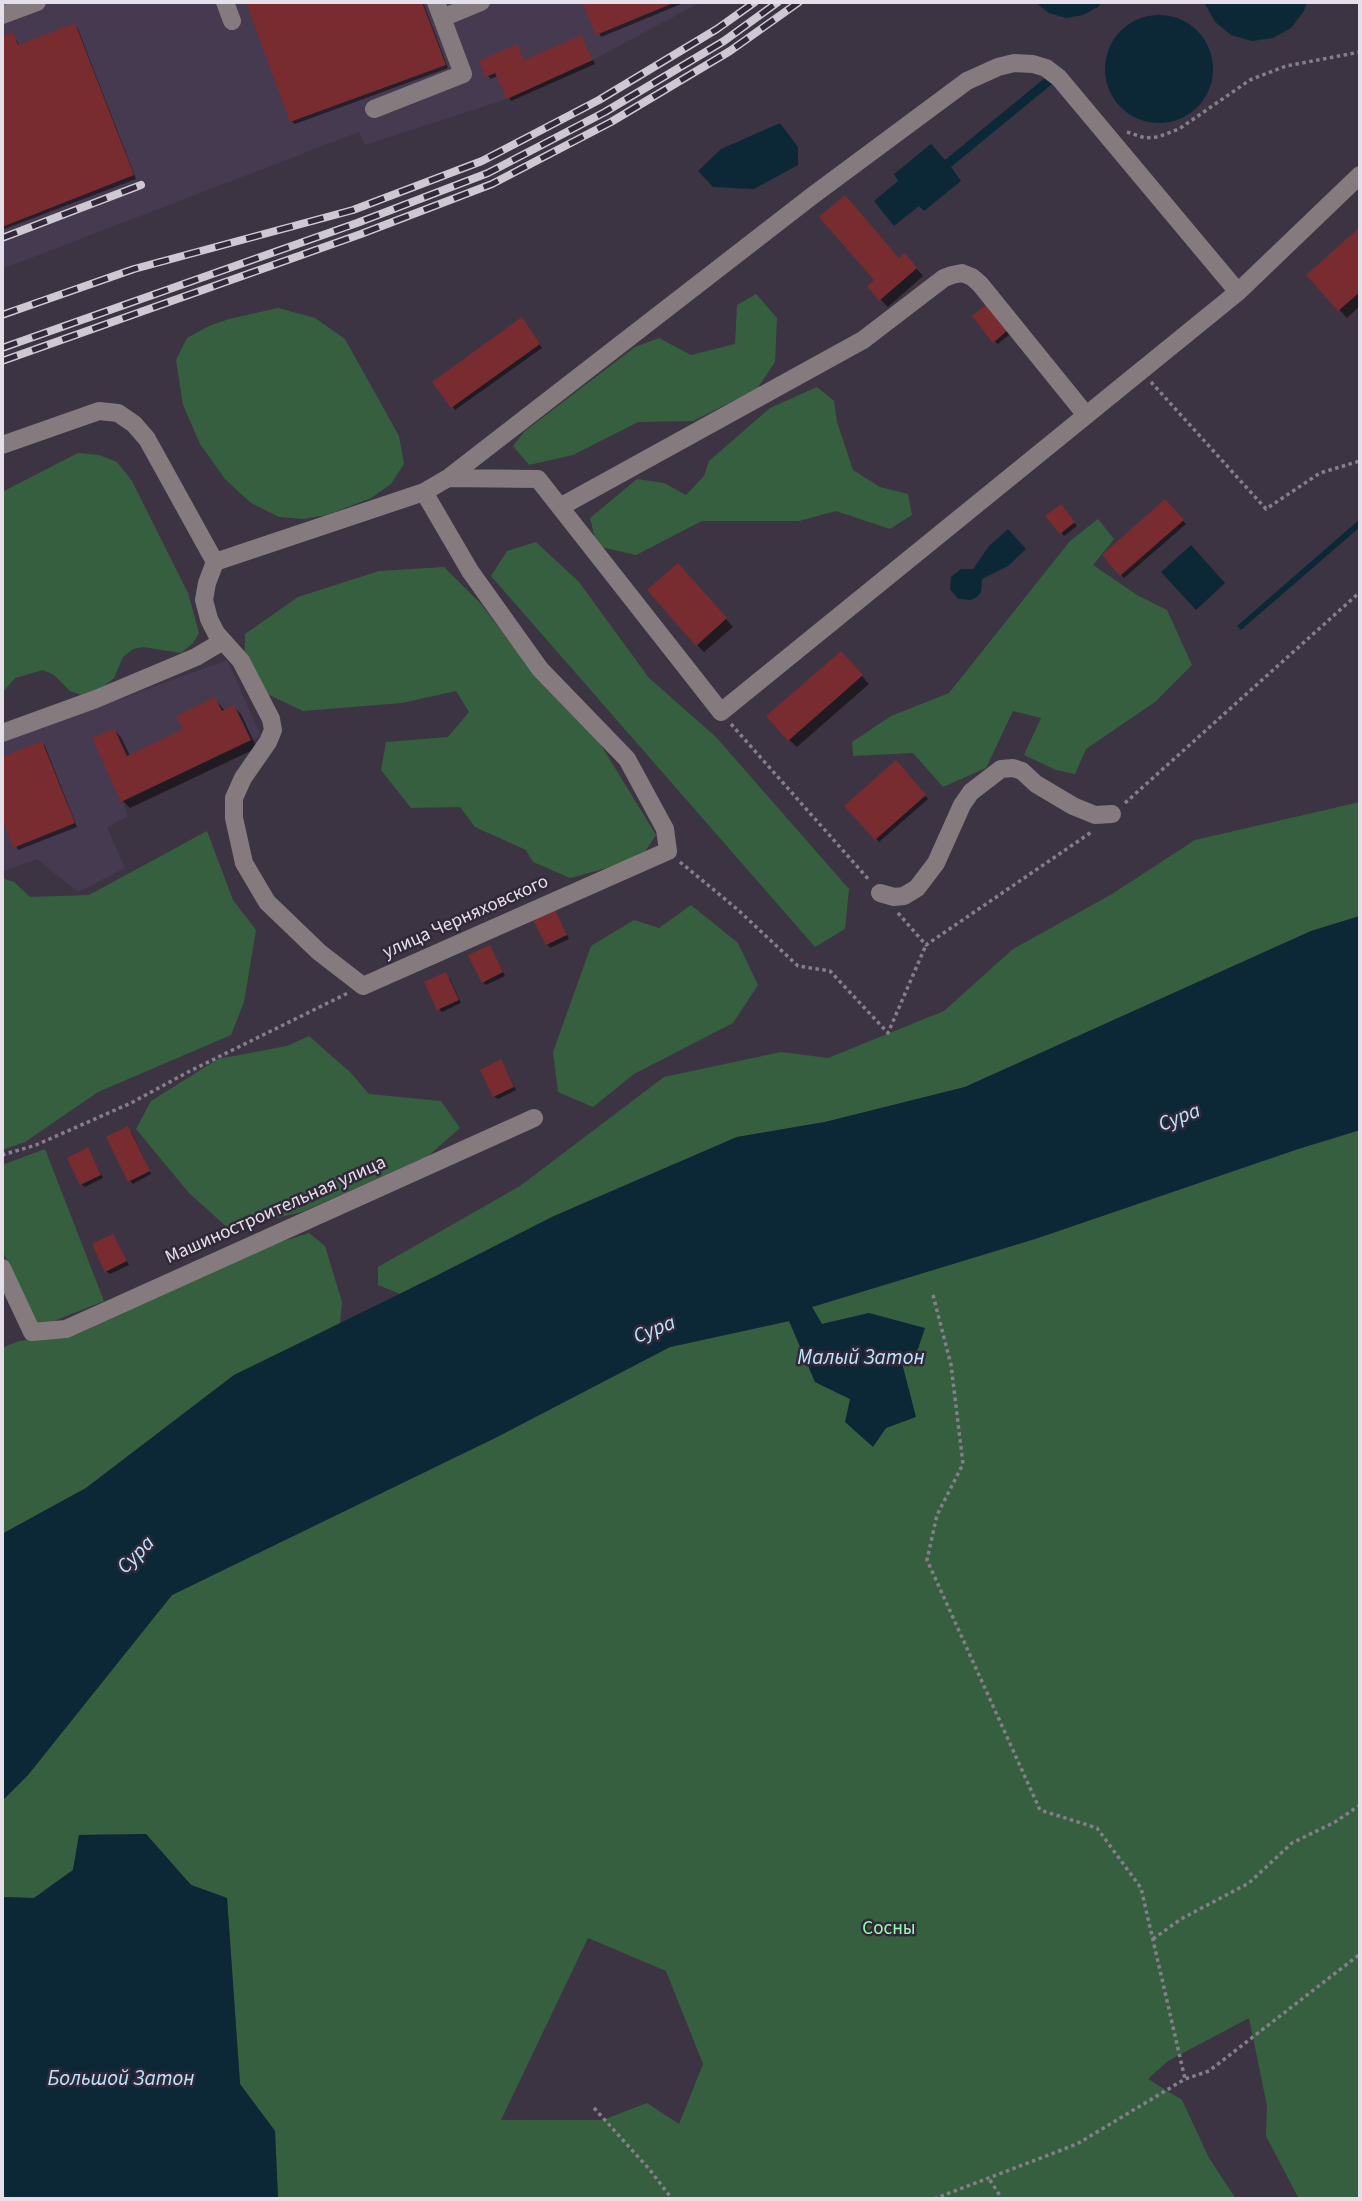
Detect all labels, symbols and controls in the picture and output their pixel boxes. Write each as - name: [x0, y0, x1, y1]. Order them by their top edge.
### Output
- street label: улица Черняховского: [380, 871, 552, 965]
- water label: Сура: [1155, 1099, 1205, 1139]
- street label: Машиностроительная улица: [162, 1152, 390, 1270]
- water label: Сура: [630, 1311, 680, 1351]
- water label: Малый Затон: [797, 1346, 925, 1372]
- water label: Сура: [113, 1532, 161, 1580]
- park label: Сосны: [862, 1919, 916, 1941]
- water label: Большой Затон: [48, 2067, 194, 2093]

